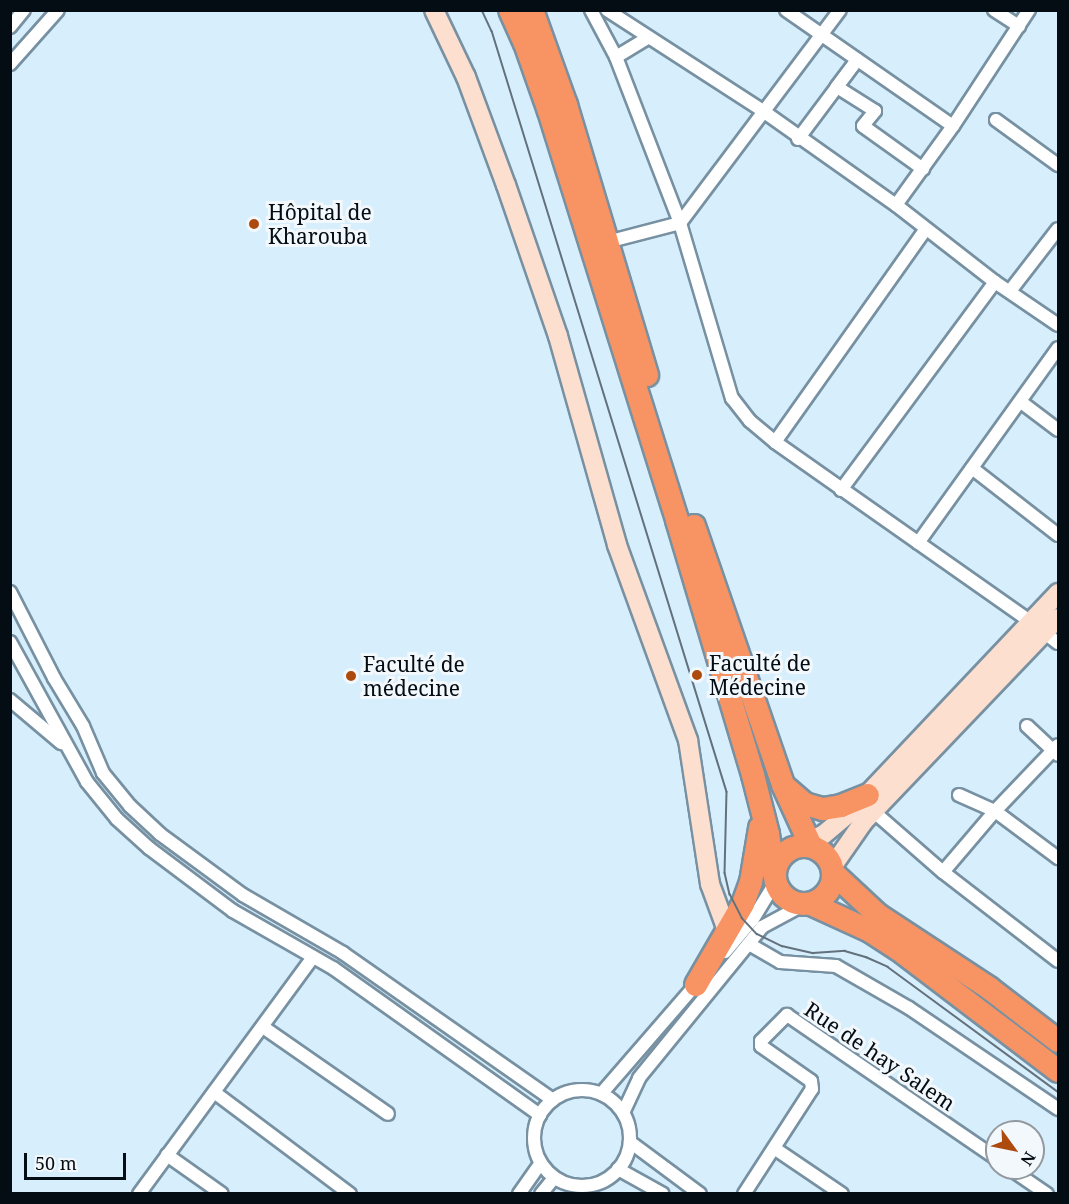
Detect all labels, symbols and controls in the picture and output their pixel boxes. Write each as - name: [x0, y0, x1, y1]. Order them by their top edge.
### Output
- place label: Hôpital de Kharouba: [268, 199, 372, 249]
- marker: Hôpital de Kharouba: [245, 215, 263, 233]
- place label: Faculté de Médecine: [709, 650, 811, 700]
- place label: Faculté de médecine: [363, 651, 465, 701]
- marker: Faculté de Médecine: [690, 668, 704, 682]
- marker: Faculté de médecine: [344, 669, 358, 683]
- street label: Rue de hay Salem: [800, 996, 960, 1116]
- north arrow: [985, 1120, 1045, 1180]
- scale bar: [27, 1141, 129, 1179]
- text: N: [1016, 1147, 1041, 1170]
- text: 50 m: [35, 1151, 77, 1175]

